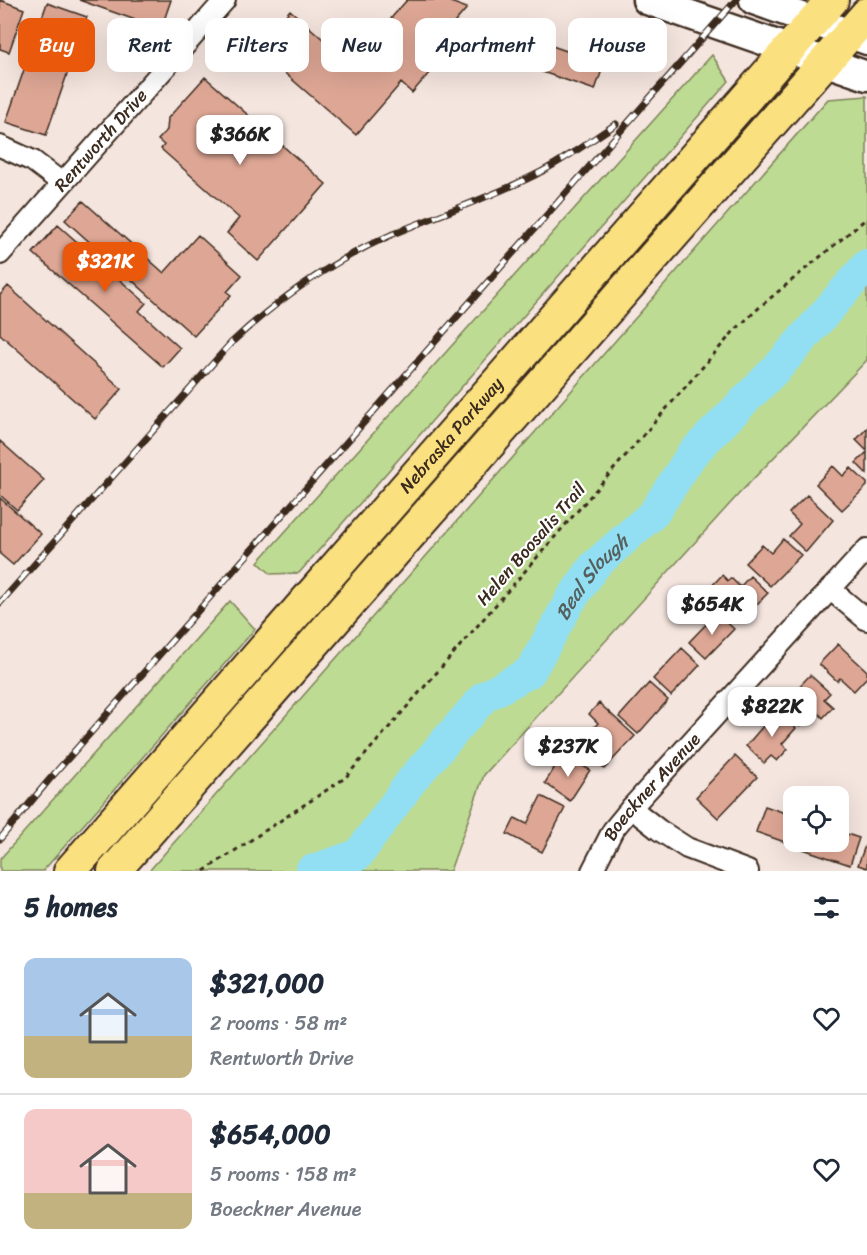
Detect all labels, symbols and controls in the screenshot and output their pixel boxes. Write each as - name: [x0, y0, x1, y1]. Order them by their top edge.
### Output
- chip: Buy: [18, 18, 95, 72]
- chip: Rent: [107, 18, 193, 72]
- chip: Filters: [205, 18, 309, 72]
- chip: New: [321, 18, 403, 72]
- chip: Apartment: [415, 18, 556, 72]
- chip: House: [568, 18, 667, 72]
- street label: Rentworth Drive: [46, 81, 156, 199]
- pin: $366K: [198, 115, 282, 166]
- text: $366K: [210, 117, 270, 152]
- pin: $321K: [63, 242, 147, 293]
- text: $321K: [77, 244, 133, 279]
- street label: Nebraska Parkway: [391, 369, 512, 501]
- street label: Helen Boosalis Trail: [468, 474, 595, 613]
- water label: Beal Slough: [546, 525, 638, 627]
- pin: $654K: [670, 585, 754, 636]
- text: $654K: [681, 587, 743, 622]
- pin: $822K: [730, 687, 814, 738]
- text: $822K: [742, 689, 802, 724]
- street label: Boeckner Avenue: [594, 725, 709, 846]
- pin: $237K: [526, 727, 610, 778]
- text: $237K: [538, 729, 598, 764]
- map controls: [783, 786, 849, 852]
- button: locate: [783, 786, 849, 852]
- text: 5 homes: [24, 884, 117, 930]
- icon: filters: [810, 891, 843, 924]
- text: $321,000: [210, 960, 324, 1006]
- icon: home: [72, 982, 144, 1054]
- icon: heart: [810, 1002, 843, 1035]
- text: 2 rooms · 58 m²: [210, 1006, 347, 1041]
- text: Rentworth Drive: [210, 1041, 354, 1076]
- text: $654,000: [210, 1111, 331, 1157]
- icon: home: [72, 1133, 144, 1205]
- icon: heart: [810, 1153, 843, 1186]
- text: 5 rooms · 158 m²: [210, 1157, 357, 1192]
- text: Boeckner Avenue: [210, 1192, 361, 1227]

